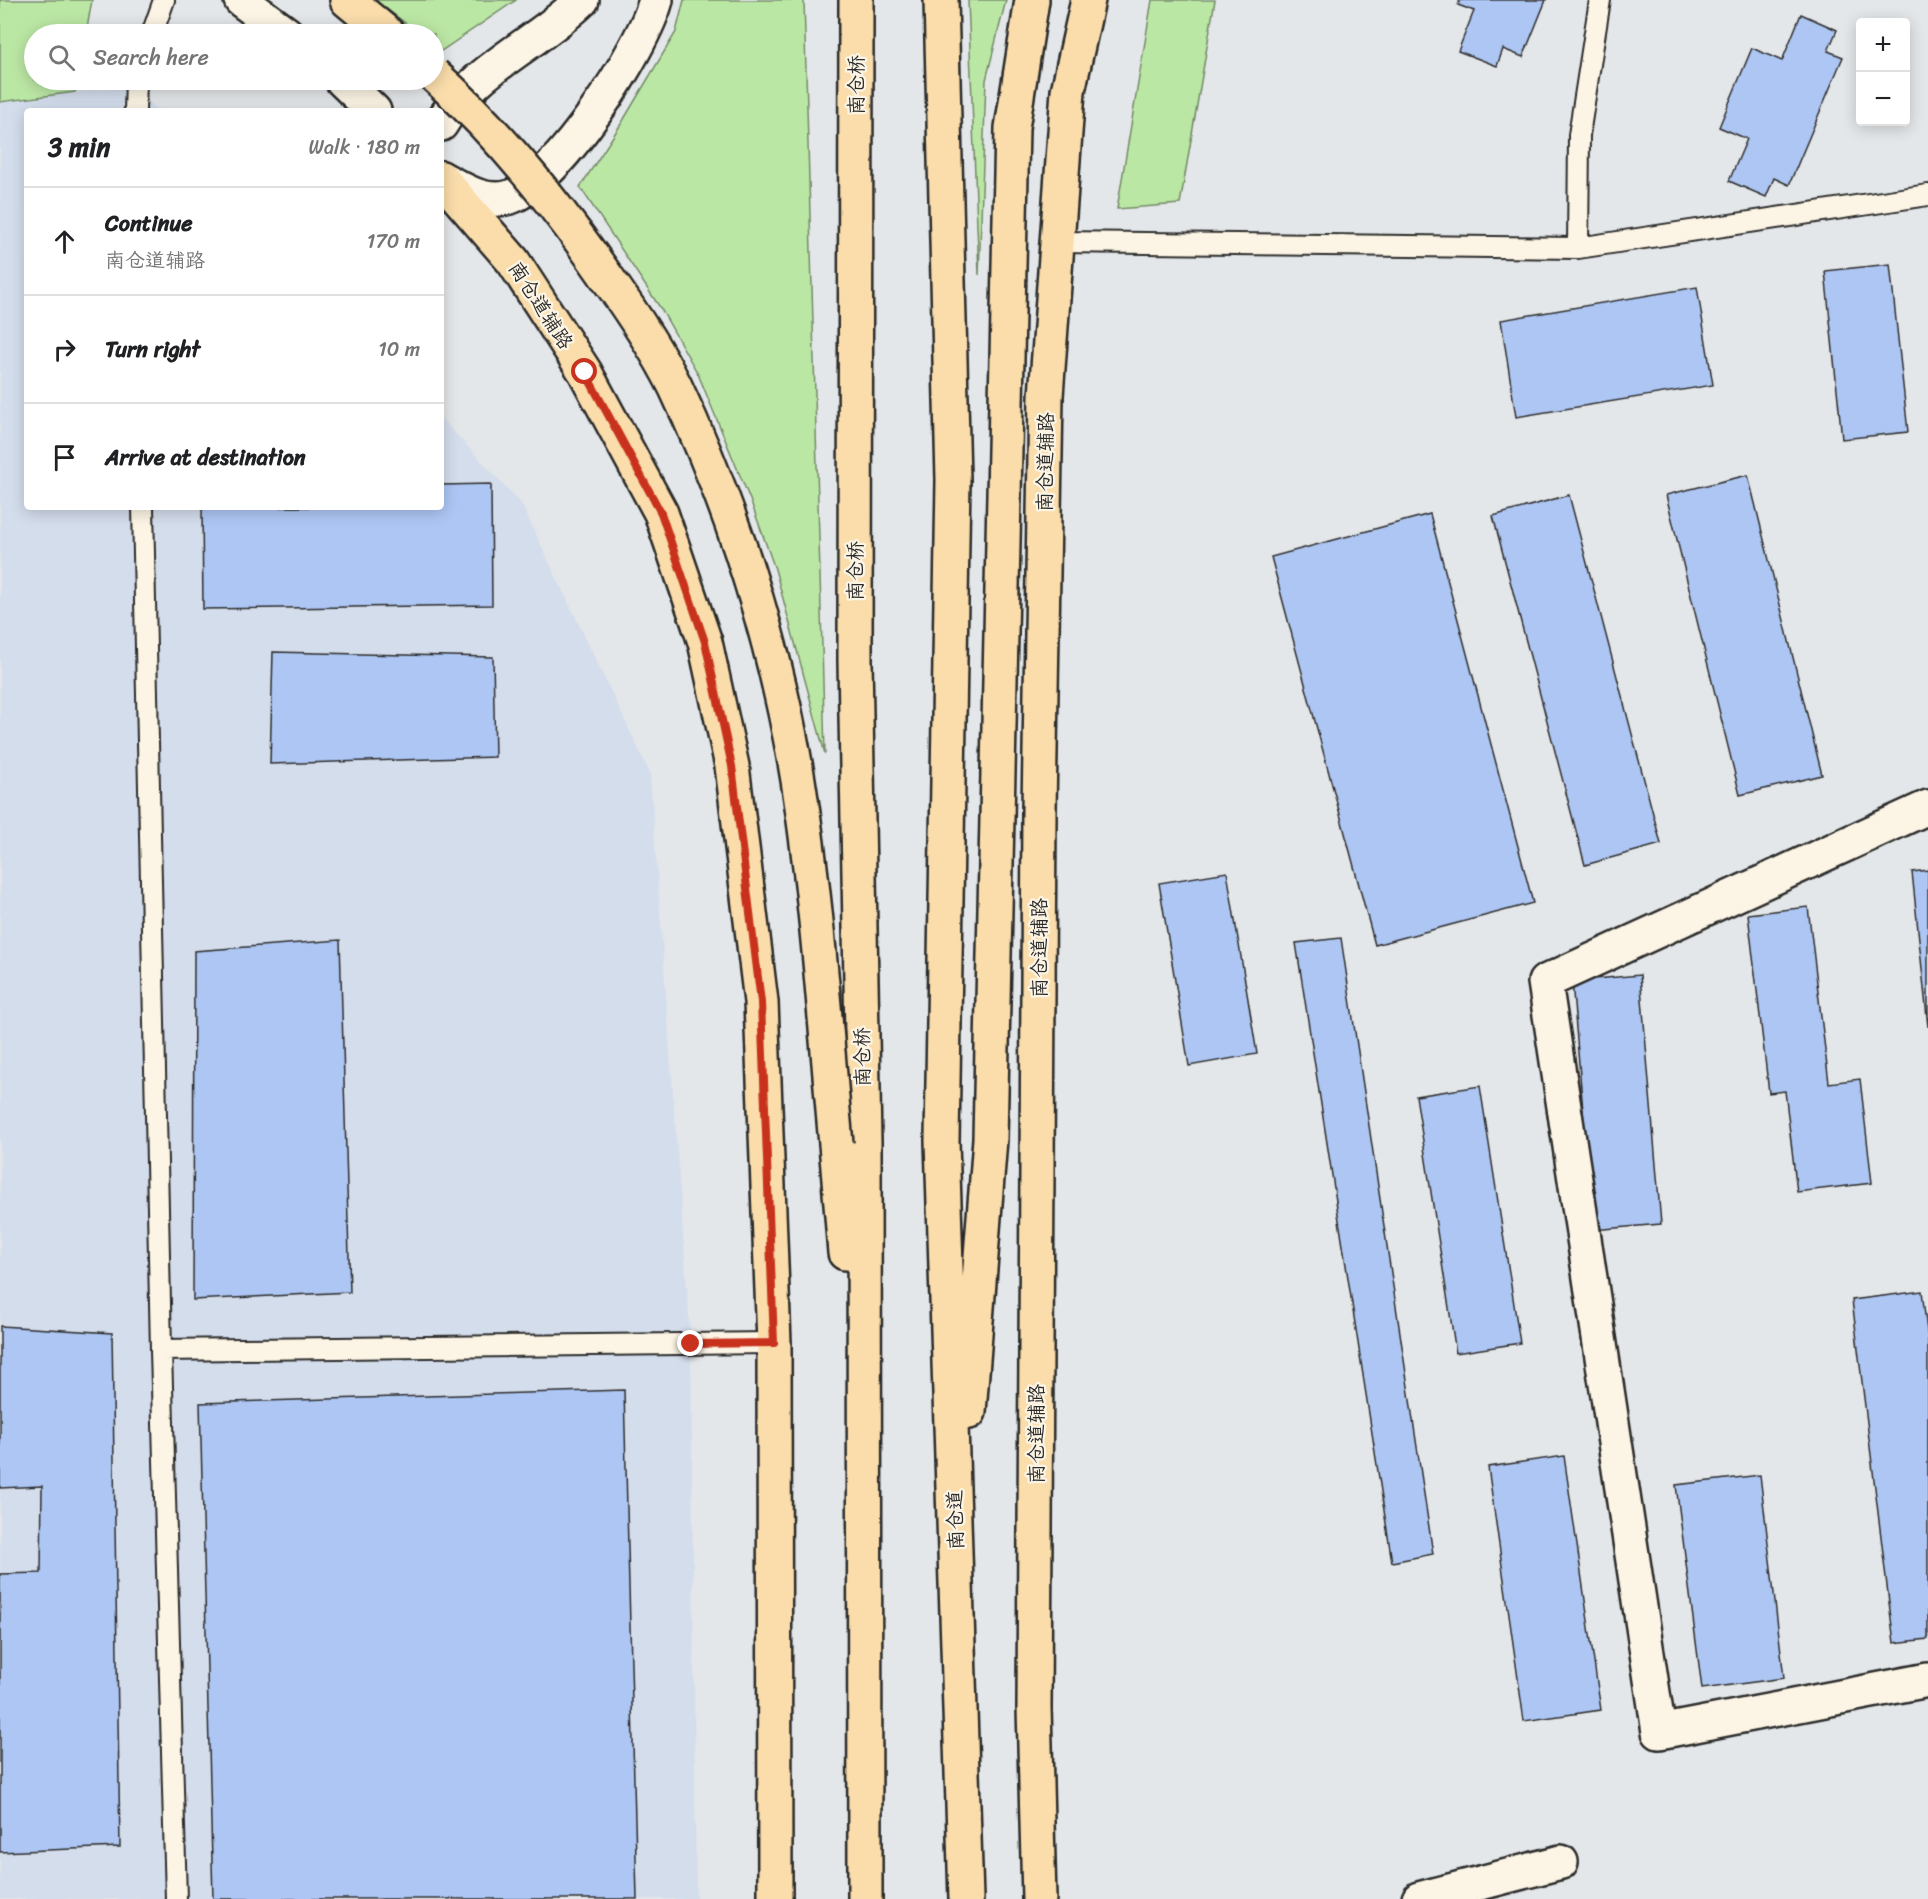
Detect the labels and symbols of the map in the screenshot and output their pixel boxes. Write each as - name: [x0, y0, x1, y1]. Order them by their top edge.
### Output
- street label: 南仓桥: [839, 55, 874, 115]
- street label: 南仓道辅路: [499, 254, 583, 358]
- route start: [571, 358, 597, 384]
- street label: 南仓道辅路: [1027, 411, 1064, 512]
- street label: 南仓桥: [838, 541, 873, 601]
- street label: 南仓道辅路: [1022, 897, 1057, 998]
- street label: 南仓桥: [844, 1027, 881, 1087]
- route end: [677, 1330, 703, 1356]
- street label: 南仓道辅路: [1019, 1383, 1054, 1484]
- street label: 南仓道: [937, 1489, 974, 1551]

